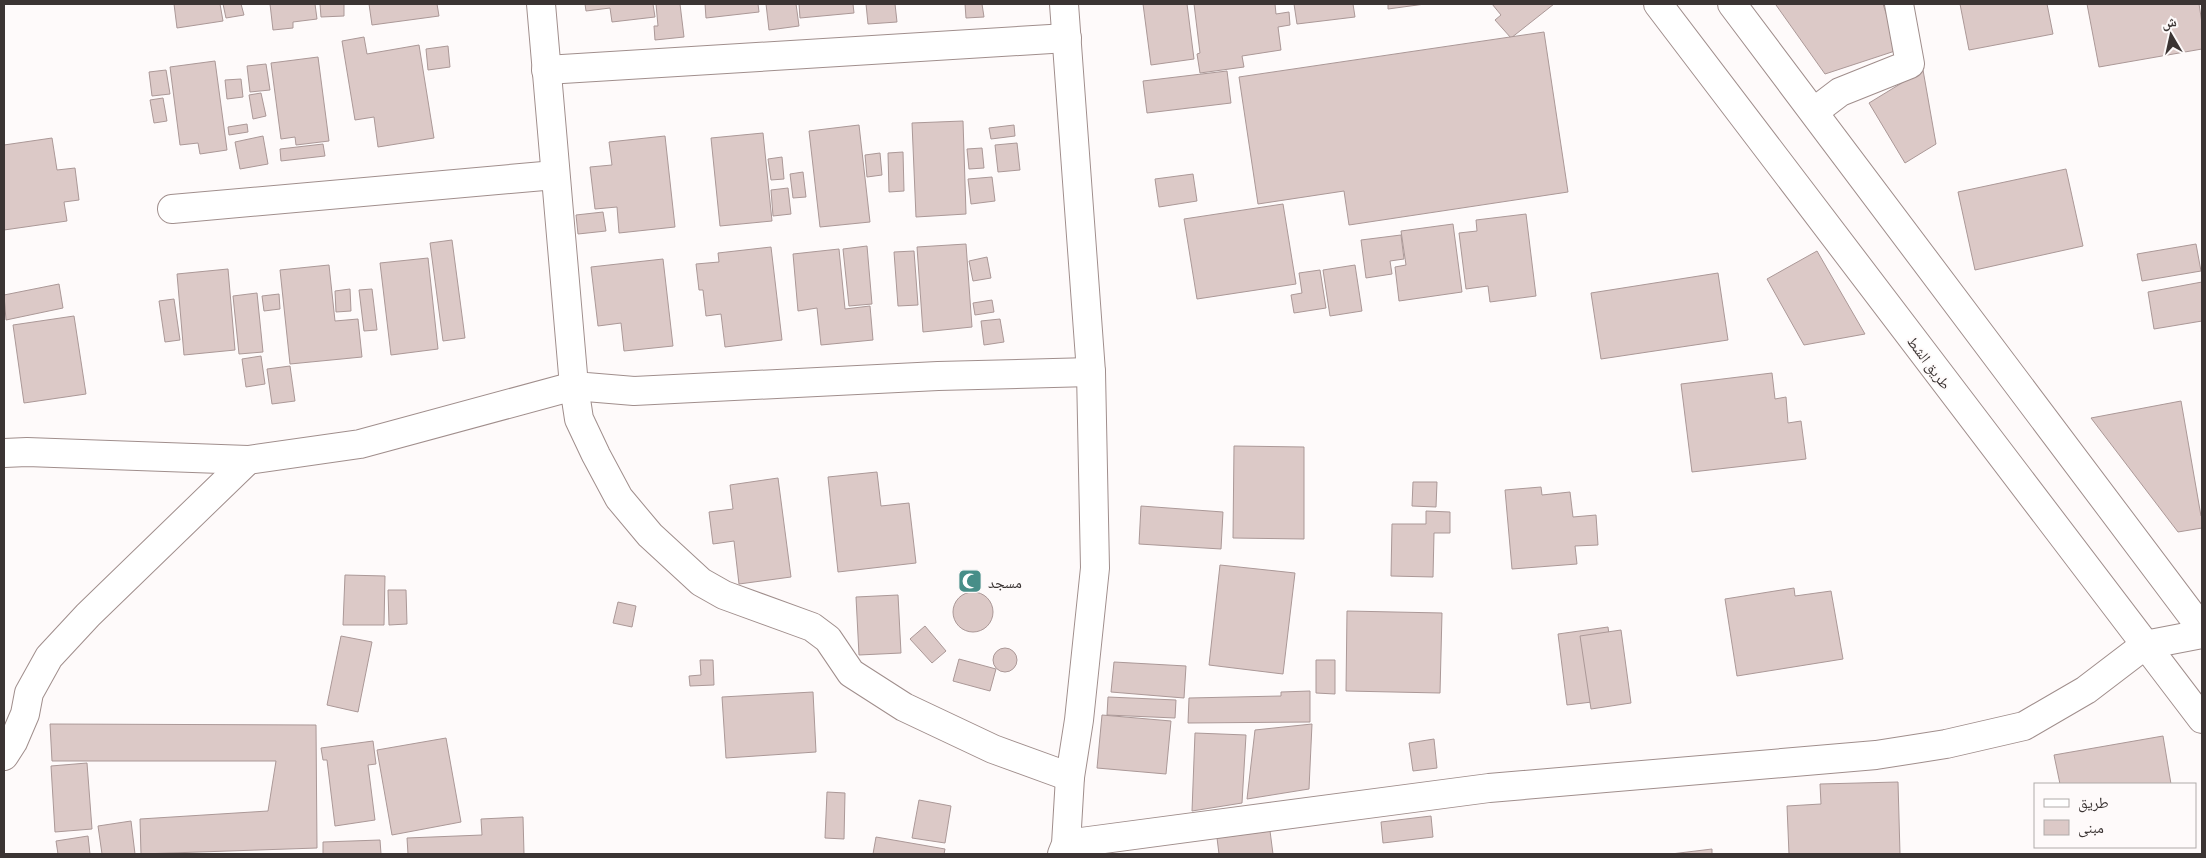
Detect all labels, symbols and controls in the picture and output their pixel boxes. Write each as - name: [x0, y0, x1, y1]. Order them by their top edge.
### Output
- north arrow: [2146, 10, 2196, 60]
- text: ش: [2160, 10, 2178, 32]
- street label: طريق الشط: [1902, 330, 1958, 394]
- mosque icon: مسجد: [957, 568, 983, 594]
- place label: مسجد: [988, 570, 1022, 593]
- legend: [2034, 783, 2196, 848]
- text: طريق: [2078, 790, 2109, 813]
- text: مبنى: [2078, 815, 2104, 838]

